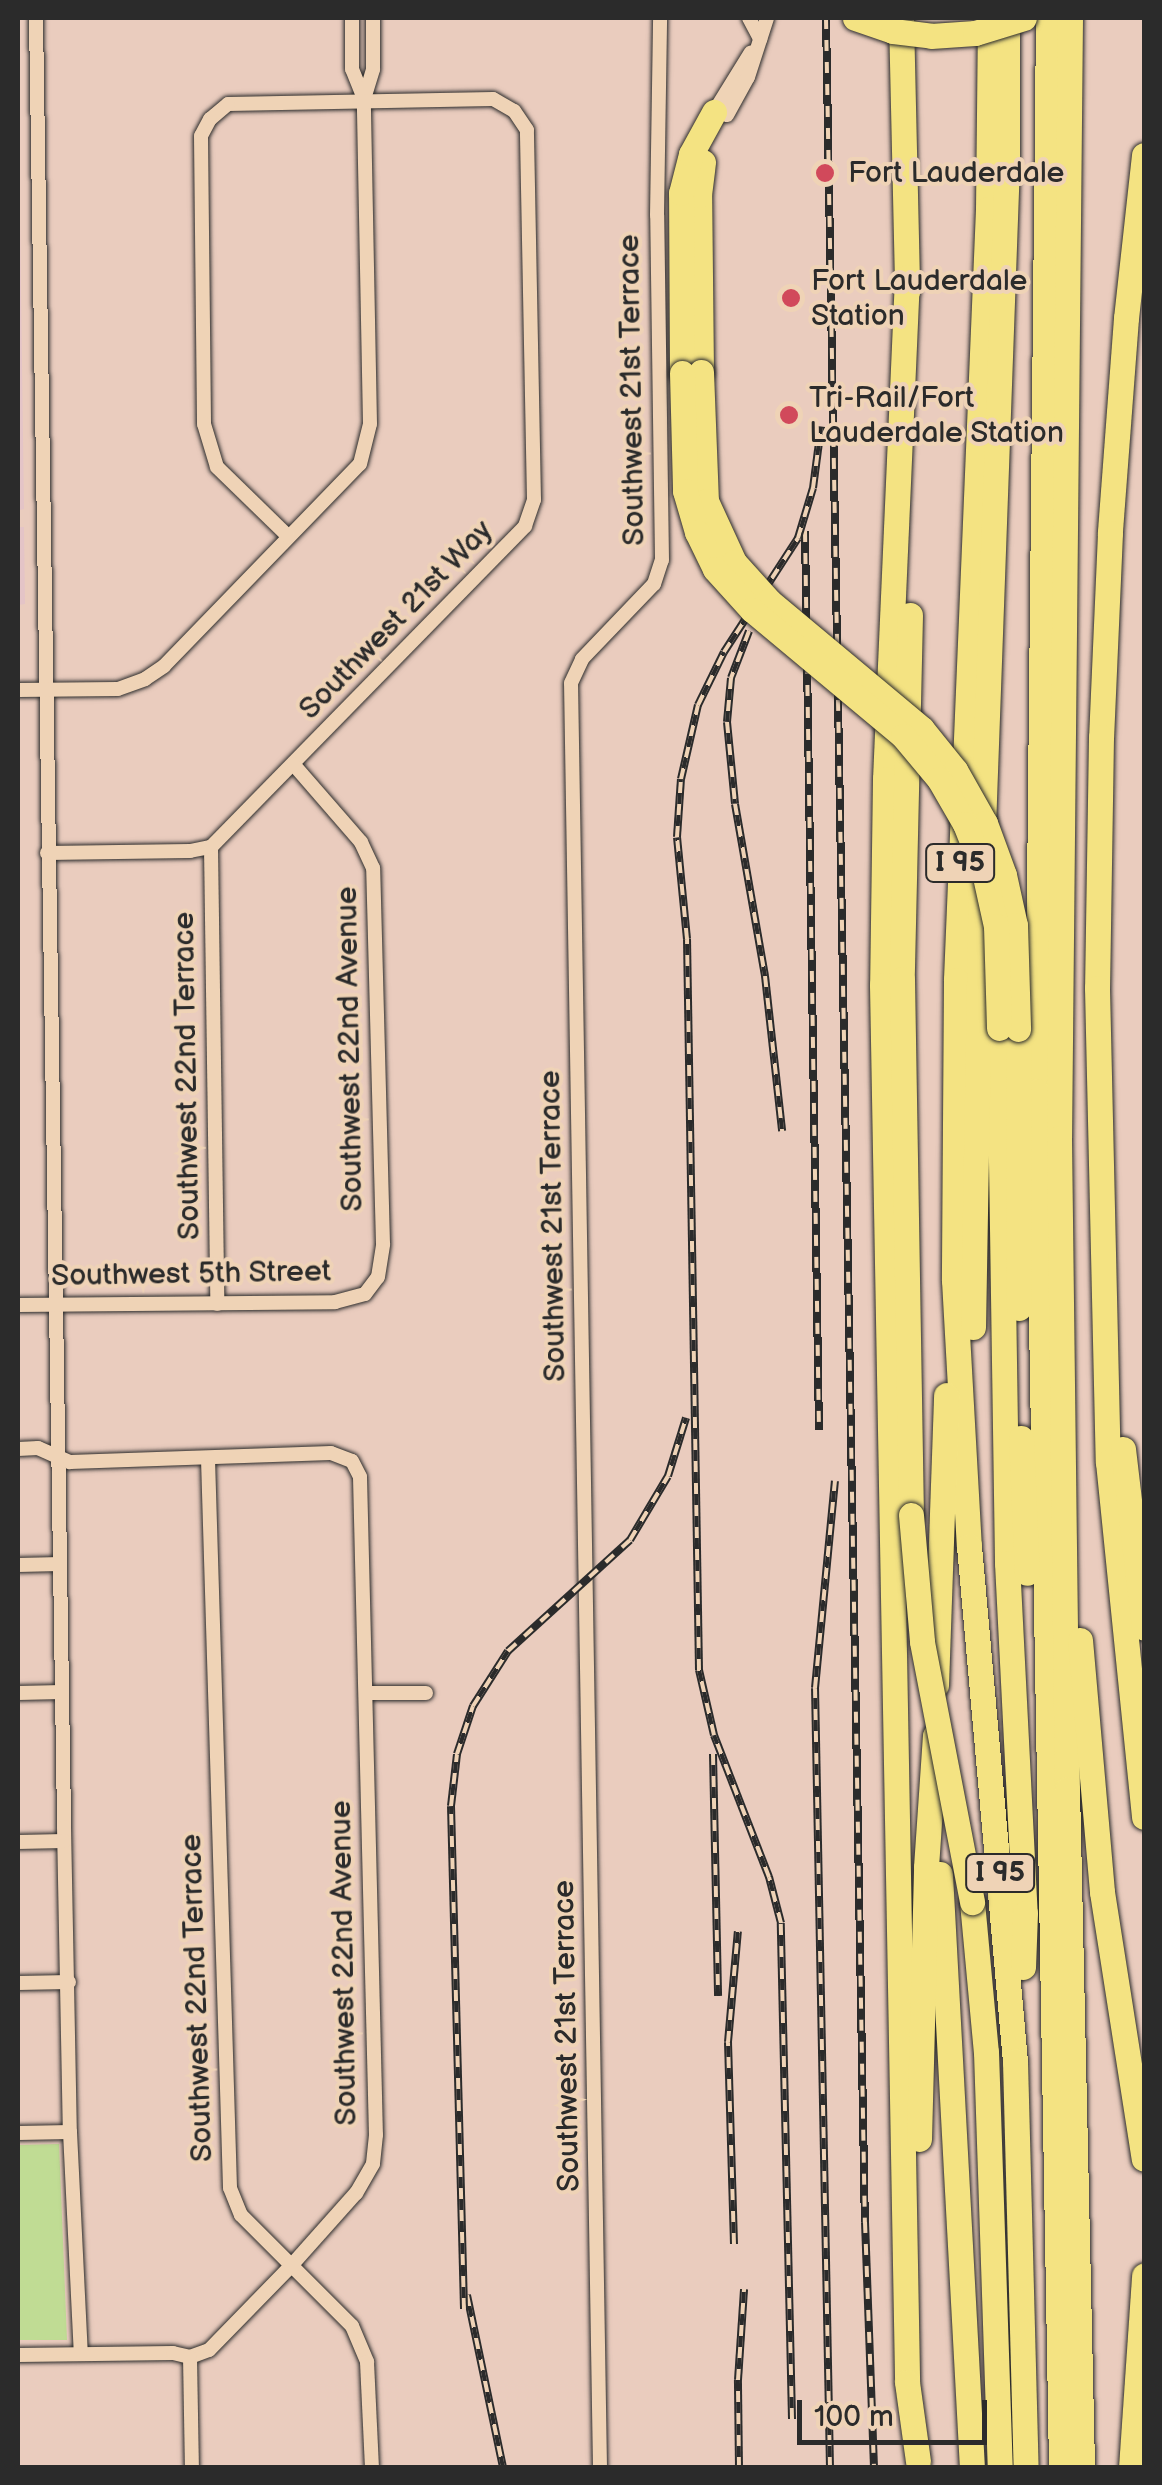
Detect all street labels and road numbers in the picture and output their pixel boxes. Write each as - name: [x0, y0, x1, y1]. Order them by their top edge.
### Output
- street label: Southwest 21st Terrace: [611, 233, 653, 547]
- street label: Southwest 21st Way: [291, 512, 501, 728]
- road number: I 95: [925, 840, 995, 886]
- street label: Southwest 22nd Avenue: [329, 886, 371, 1212]
- street label: Southwest 22nd Terrace: [166, 911, 208, 1241]
- street label: Southwest 21st Terrace: [532, 1069, 574, 1383]
- street label: Southwest 5th Street: [50, 1254, 332, 1294]
- street label: Southwest 22nd Avenue: [323, 1800, 365, 2126]
- street label: Southwest 22nd Terrace: [173, 1833, 221, 2163]
- road number: I 95: [965, 1850, 1035, 1896]
- street label: Southwest 21st Terrace: [546, 1879, 588, 2193]

